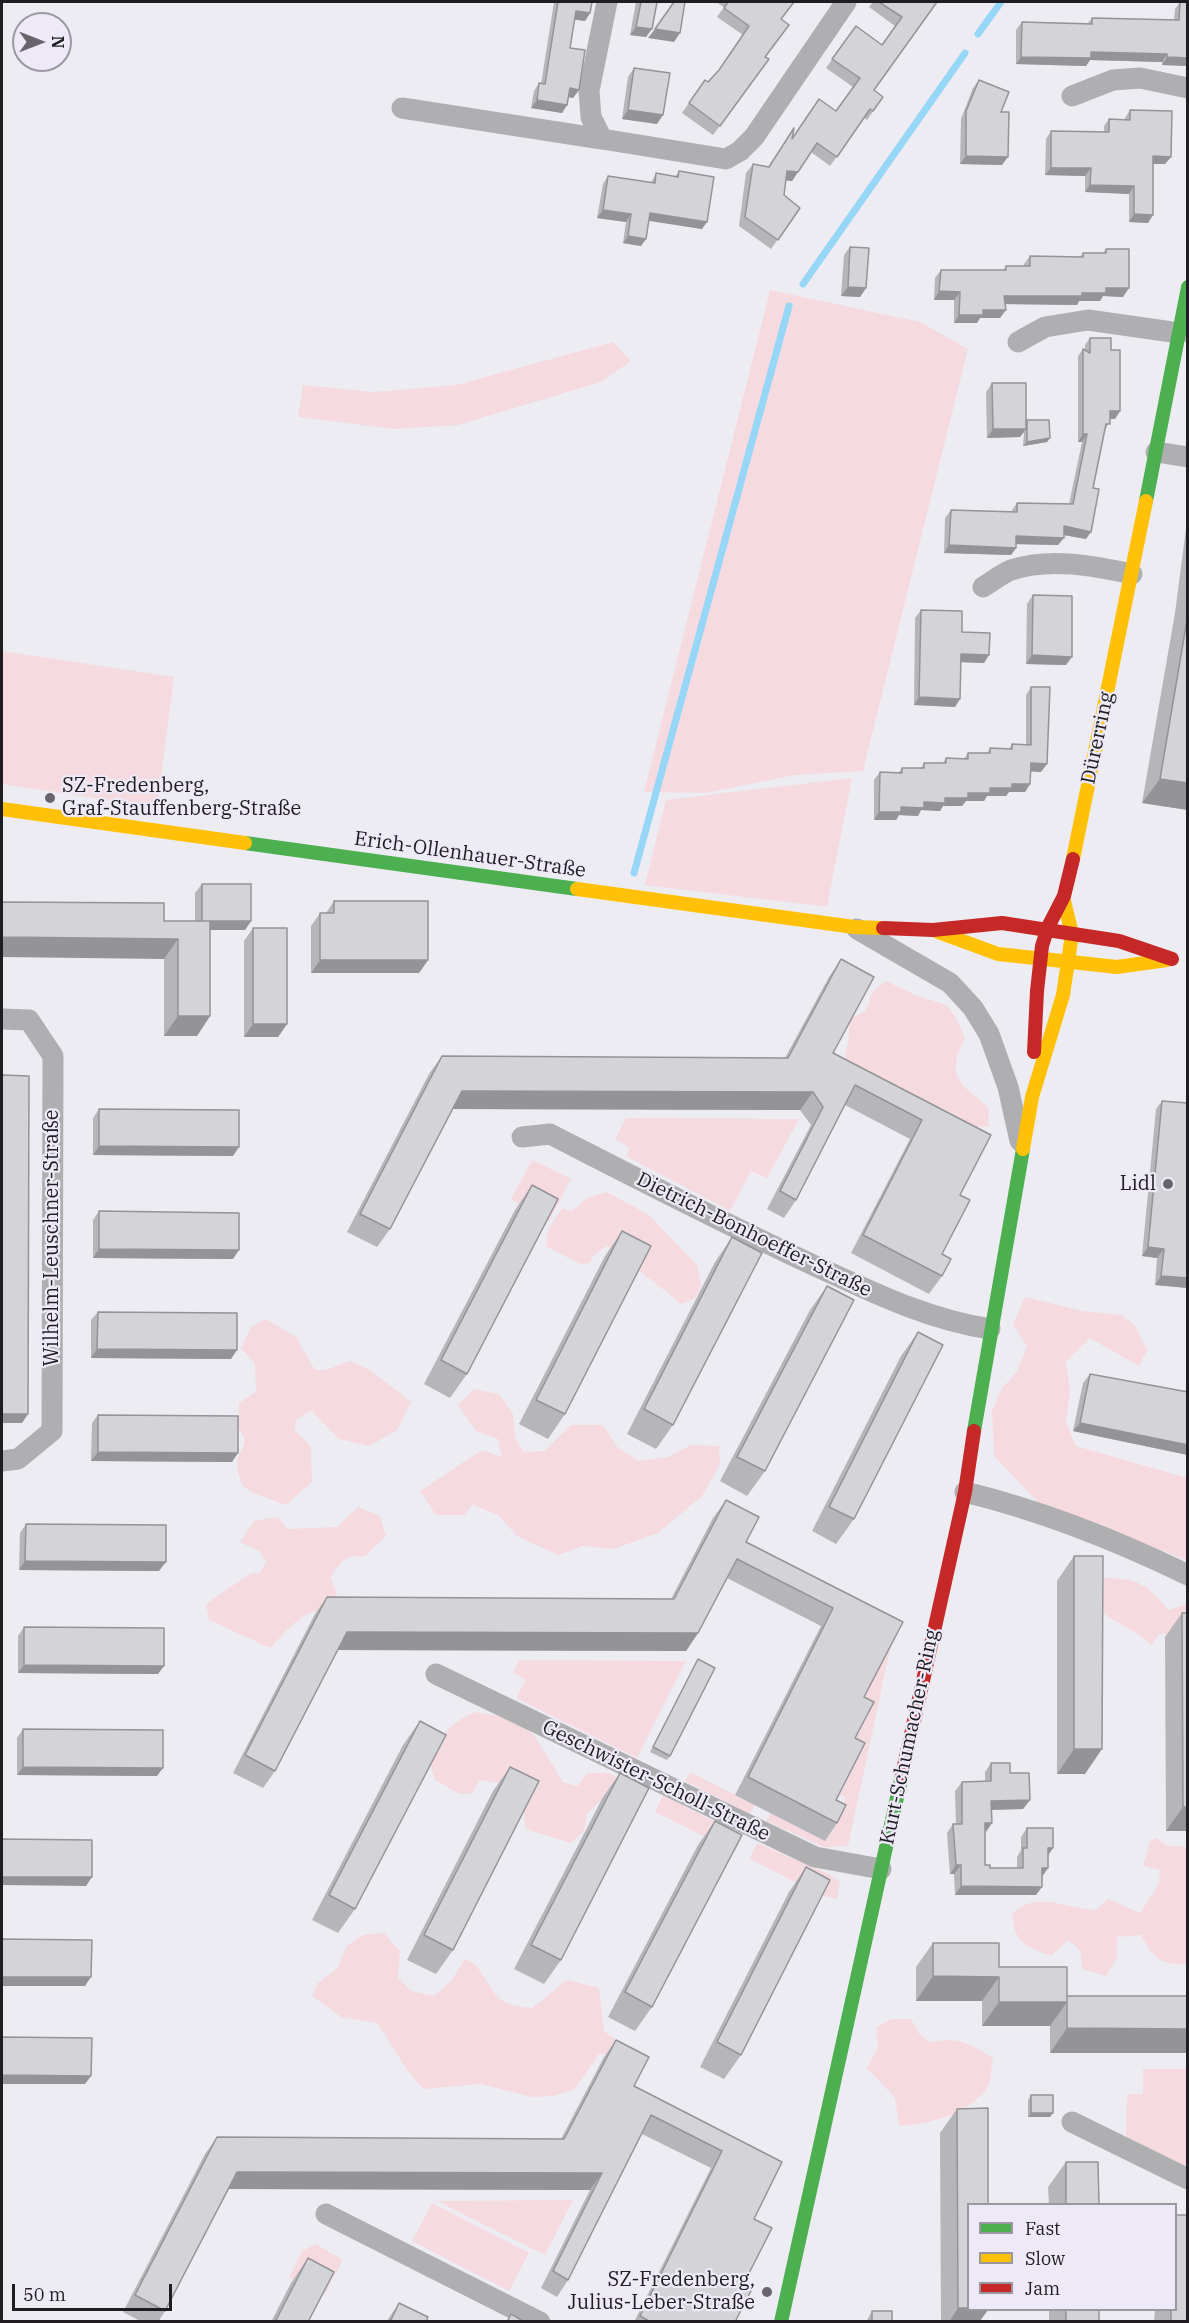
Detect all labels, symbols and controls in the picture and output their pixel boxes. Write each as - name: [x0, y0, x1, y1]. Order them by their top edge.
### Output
- north arrow: [12, 12, 72, 72]
- text: N: [48, 36, 68, 48]
- street label: Dürerring: [1077, 690, 1119, 786]
- place label: SZ-Fredenberg, Graf-Stauffenberg-Straße: [62, 774, 301, 821]
- marker: SZ-Fredenberg, Graf-Stauffenberg-Straße: [43, 791, 57, 805]
- street label: Erich-Ollenhauer-Straße: [353, 827, 587, 883]
- street label: Wilhelm-Leuschner-Straße: [40, 1110, 64, 1366]
- street label: Dietrich-Bonhoeffer-Straße: [632, 1168, 876, 1302]
- place label: Lidl: [1120, 1172, 1156, 1196]
- marker: Lidl: [1161, 1177, 1175, 1191]
- street label: Kurt-Schumacher-Ring: [875, 1627, 945, 1847]
- street label: Geschwister-Scholl-Straße: [538, 1715, 774, 1847]
- legend: [967, 2203, 1177, 2311]
- text: Fast: [1025, 2217, 1060, 2240]
- text: Slow: [1025, 2247, 1065, 2270]
- place label: SZ-Fredenberg, Julius-Leber-Straße: [568, 2268, 755, 2315]
- scale bar: [15, 2272, 176, 2310]
- text: Jam: [1025, 2277, 1060, 2300]
- text: 50 m: [23, 2283, 66, 2306]
- marker: SZ-Fredenberg, Julius-Leber-Straße: [760, 2285, 774, 2299]

